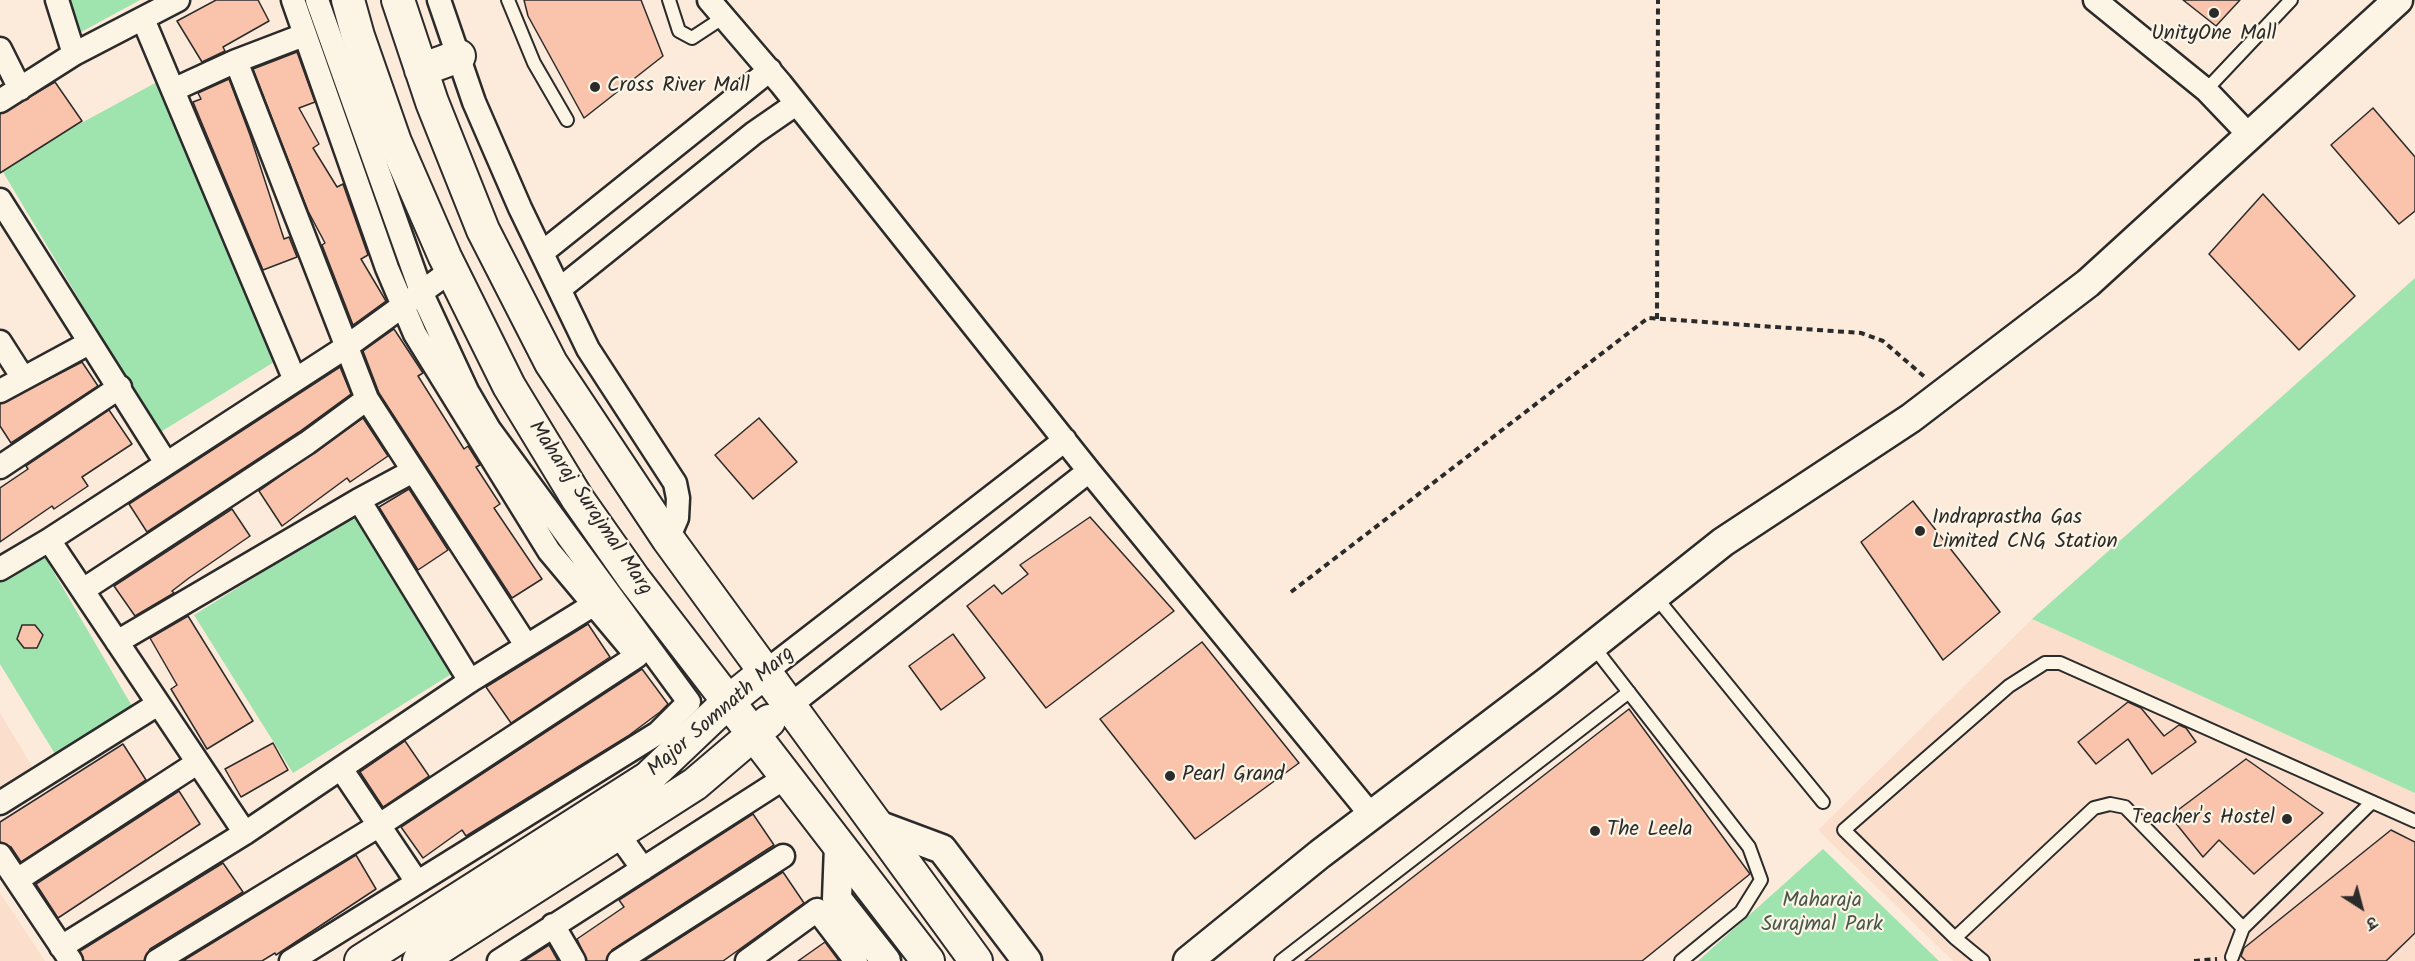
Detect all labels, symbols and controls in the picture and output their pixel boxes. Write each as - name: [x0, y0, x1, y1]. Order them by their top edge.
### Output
- marker: UnityOne Mall: [2207, 6, 2221, 20]
- place label: UnityOne Mall: [2151, 22, 2277, 48]
- place label: Cross River Mall: [607, 74, 750, 100]
- marker: Cross River Mall: [588, 80, 602, 94]
- street label: Maharaj Surajmal Marg: [521, 417, 657, 601]
- place label: Indraprastha Gas Limited CNG Station: [1932, 506, 2118, 556]
- marker: Indraprastha Gas Limited CNG Station: [1913, 524, 1927, 538]
- street label: Major Somnath Marg: [643, 642, 801, 784]
- place label: Pearl Grand: [1182, 763, 1285, 789]
- marker: Pearl Grand: [1163, 769, 1177, 783]
- place label: Teacher's Hostel: [2132, 806, 2275, 832]
- marker: Teacher's Hostel: [2280, 812, 2294, 826]
- place label: The Leela: [1607, 818, 1693, 844]
- marker: The Leela: [1588, 824, 1602, 838]
- north arrow: [2331, 877, 2391, 937]
- park label: Maharaja Surajmal Park: [1761, 889, 1883, 939]
- text: उ: [2360, 909, 2383, 935]

